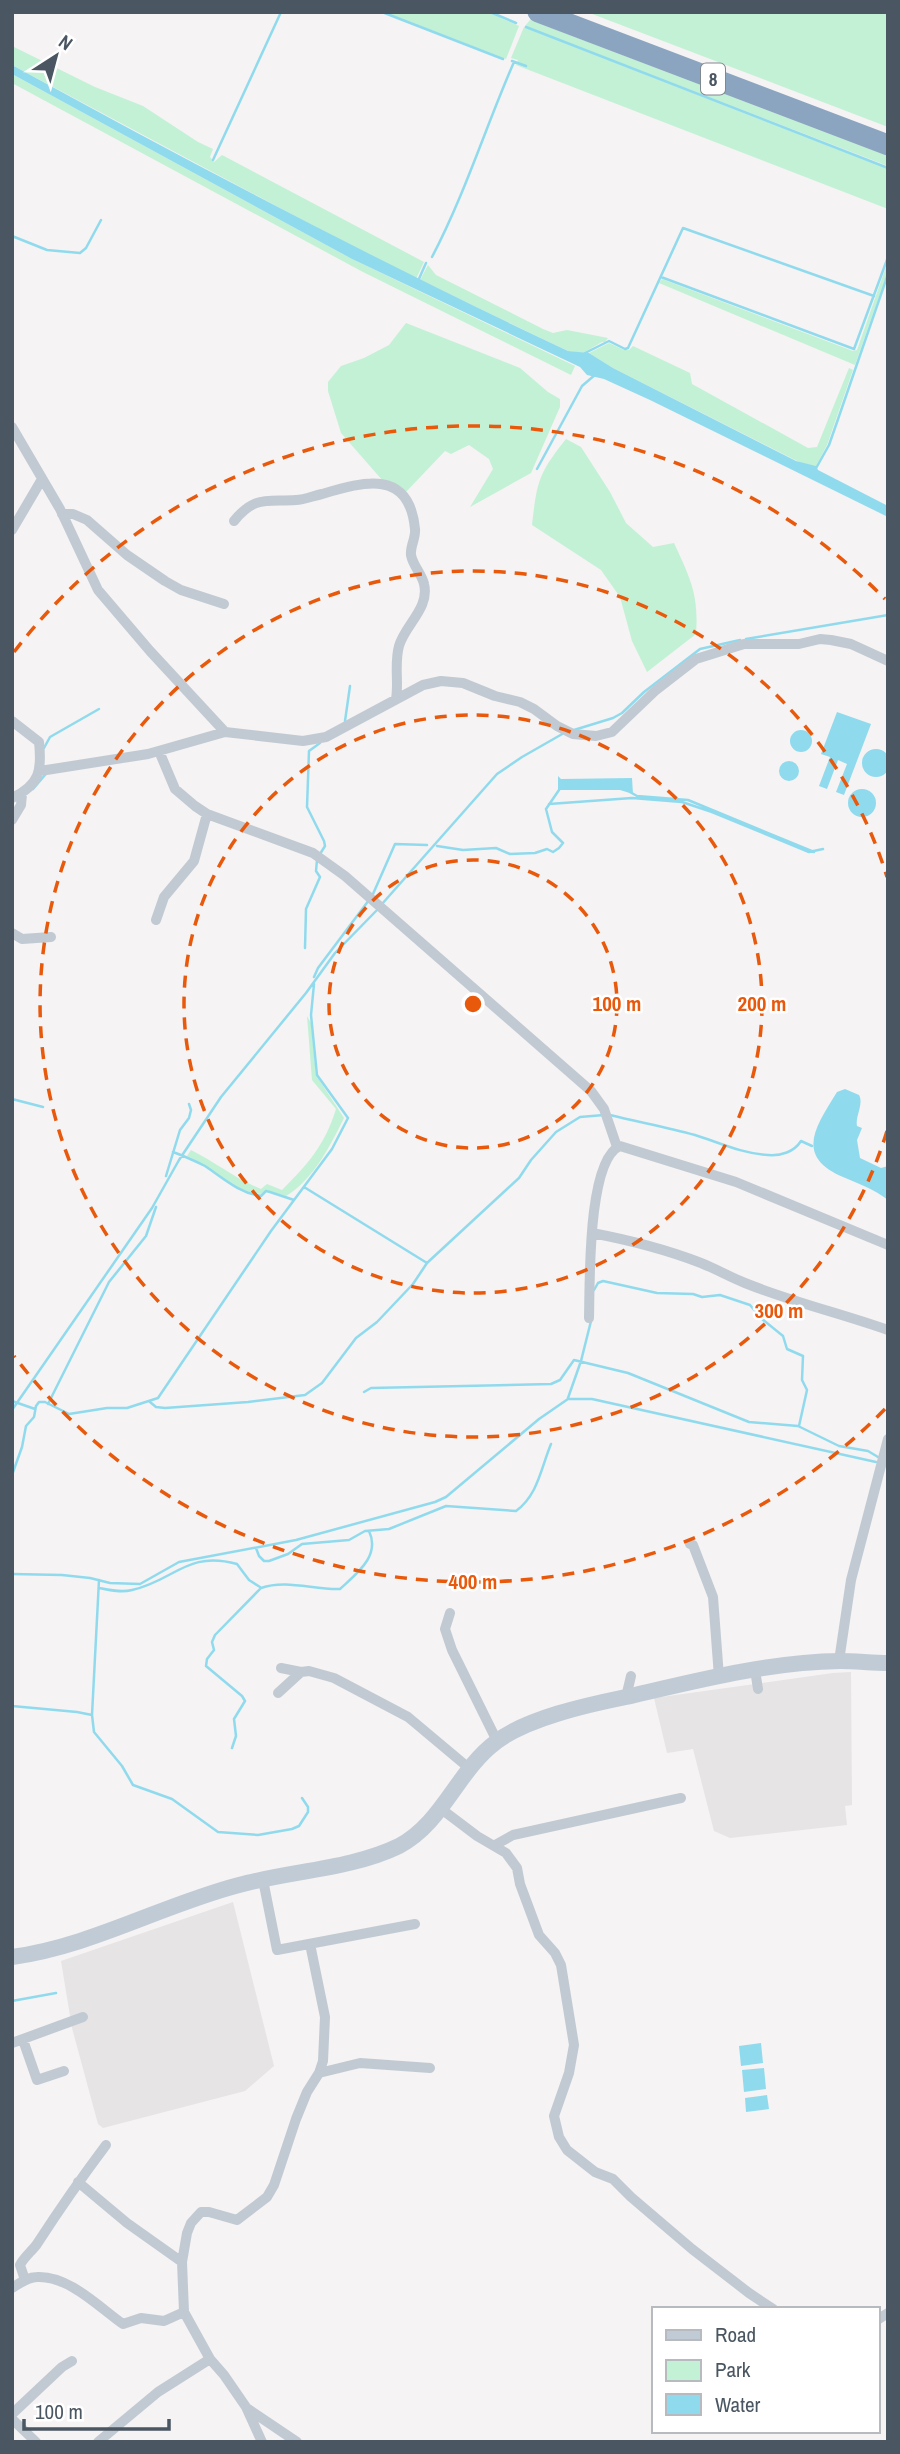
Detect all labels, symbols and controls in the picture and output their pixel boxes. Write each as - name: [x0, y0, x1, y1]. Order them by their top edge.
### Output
- north arrow: [21, 21, 91, 91]
- text: N: [54, 28, 78, 56]
- road number: 8: [701, 64, 725, 94]
- text: 100 m: [593, 989, 641, 1018]
- text: 200 m: [738, 989, 786, 1018]
- centre of rings: [461, 992, 485, 1016]
- text: 300 m: [755, 1296, 803, 1325]
- text: 400 m: [449, 1567, 497, 1596]
- legend: [652, 2307, 879, 2433]
- text: Road: [715, 2320, 756, 2349]
- text: Park: [715, 2355, 751, 2384]
- scale bar: [24, 2388, 170, 2432]
- text: Water: [715, 2390, 761, 2419]
- text: 100 m: [35, 2397, 83, 2426]

